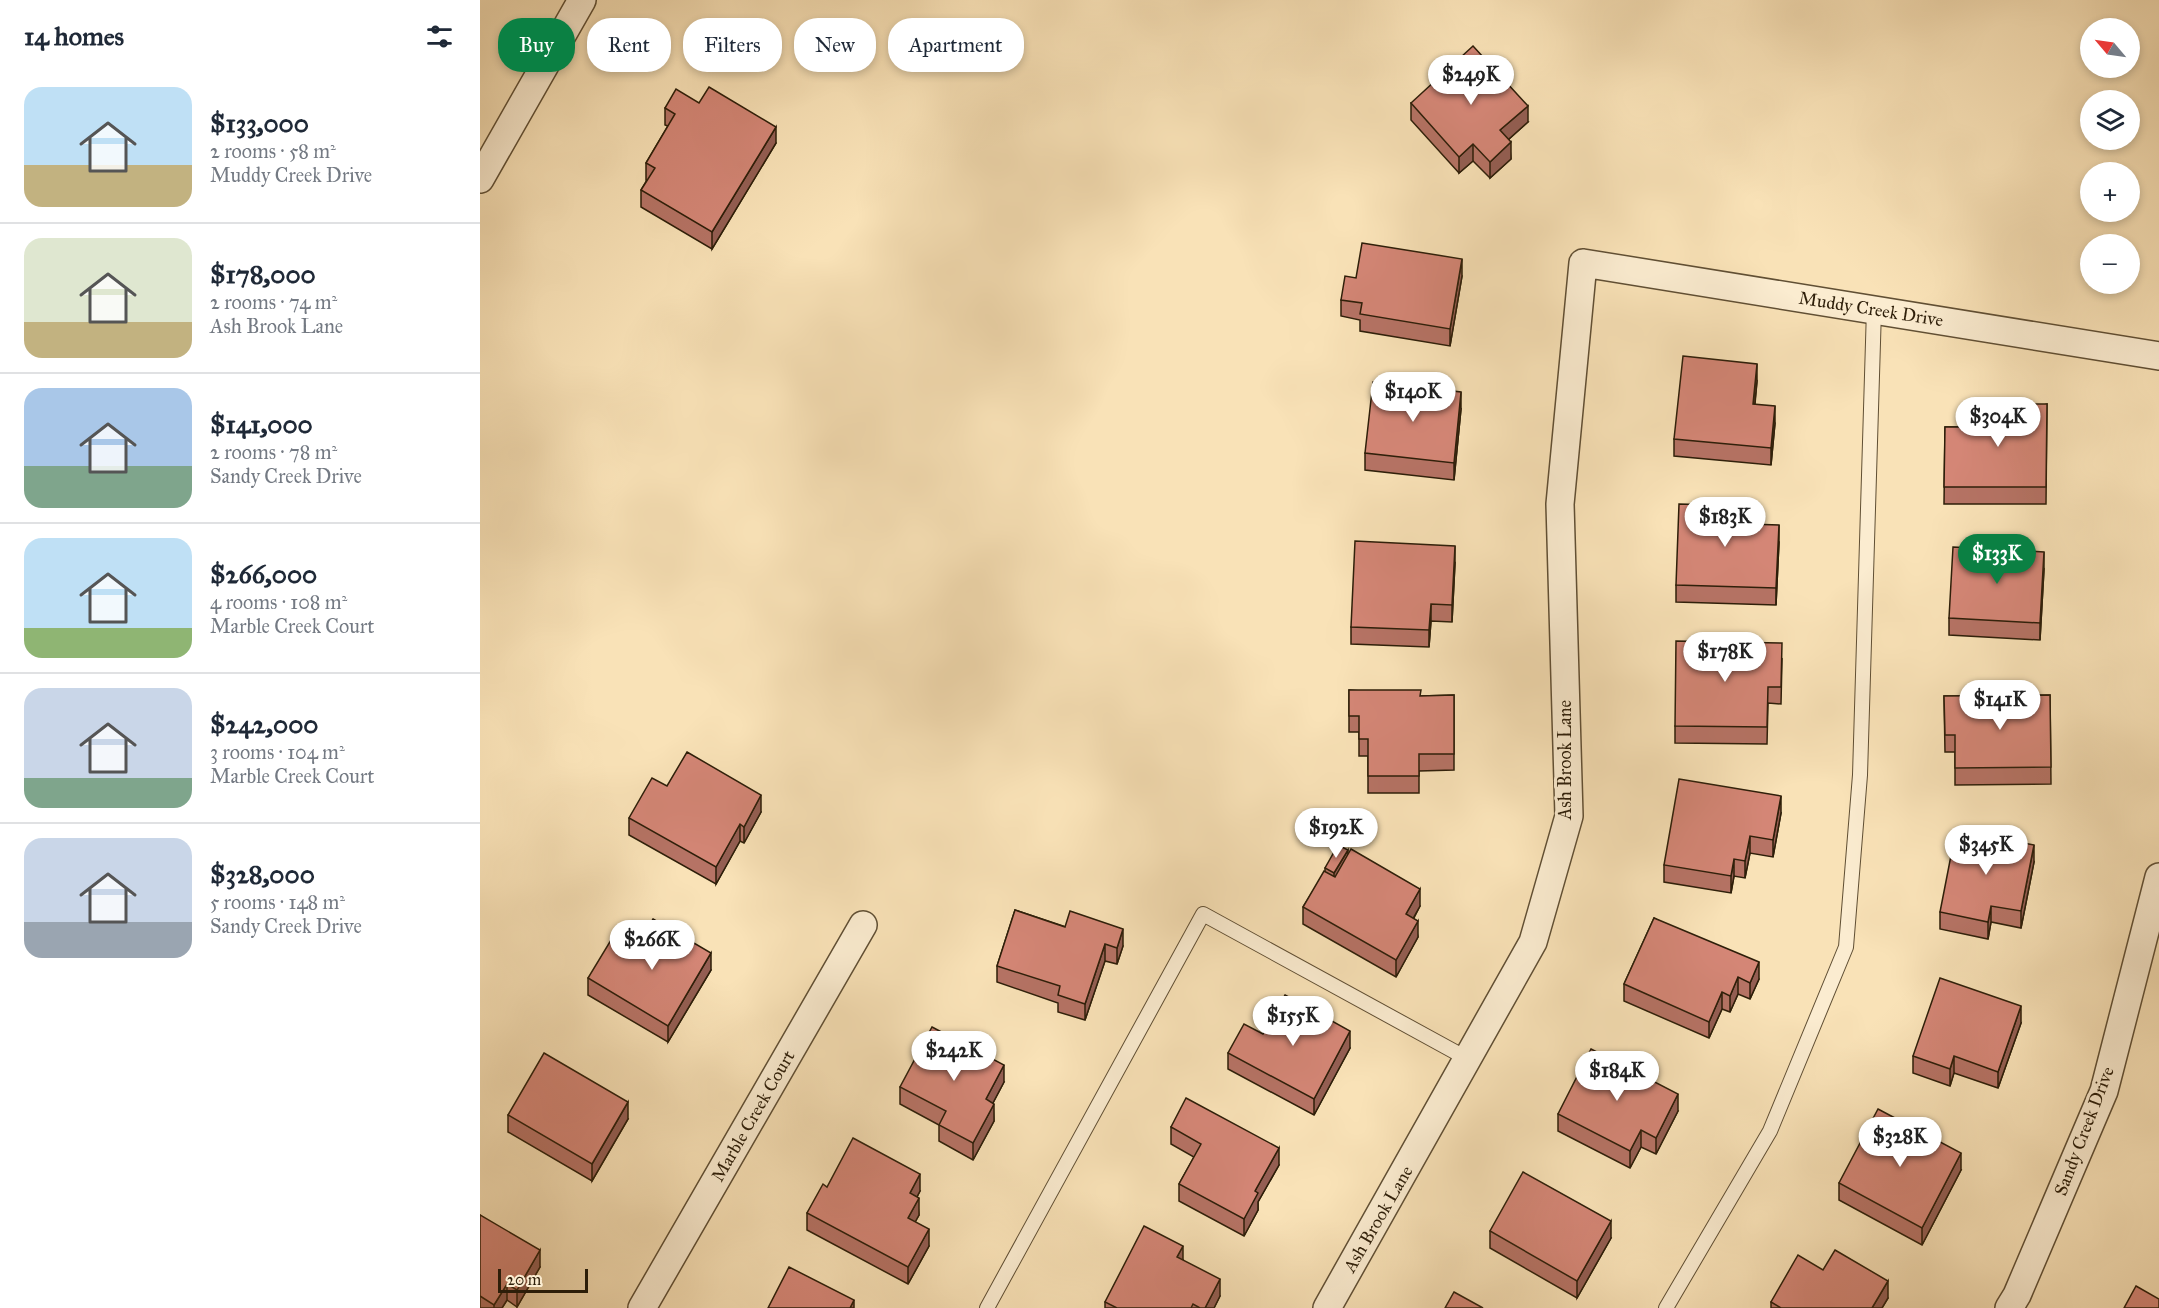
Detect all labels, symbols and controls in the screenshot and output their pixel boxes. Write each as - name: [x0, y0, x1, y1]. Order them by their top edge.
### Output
- chip: Buy: [498, 18, 575, 72]
- chip: Rent: [587, 18, 671, 72]
- chip: Filters: [683, 18, 782, 72]
- chip: New: [794, 18, 876, 72]
- chip: Apartment: [888, 18, 1024, 72]
- north arrow: [2080, 18, 2140, 78]
- map controls: [2080, 18, 2140, 294]
- text: 14 homes: [24, 20, 124, 52]
- icon: filters: [423, 20, 456, 53]
- pin: $249K: [1429, 55, 1513, 106]
- text: $249K: [1442, 62, 1500, 86]
- button: layers: [2080, 90, 2140, 150]
- text: $133,000: [210, 107, 309, 139]
- icon: home: [72, 111, 144, 183]
- text: 2 rooms · 58 m²: [210, 139, 336, 163]
- button: +: [2080, 162, 2140, 222]
- text: Muddy Creek Drive: [210, 163, 372, 187]
- button: −: [2080, 234, 2140, 294]
- text: $178,000: [210, 258, 316, 290]
- icon: home: [72, 262, 144, 334]
- street label: Muddy Creek Drive: [1797, 287, 1945, 331]
- text: 2 rooms · 74 m²: [210, 290, 337, 314]
- text: Ash Brook Lane: [210, 314, 343, 338]
- pin: $140K: [1371, 372, 1455, 423]
- text: $140K: [1385, 379, 1441, 403]
- pin: $304K: [1956, 397, 2040, 448]
- text: $304K: [1970, 404, 2026, 428]
- text: $141,000: [210, 408, 313, 440]
- icon: home: [72, 412, 144, 484]
- text: 2 rooms · 78 m²: [210, 440, 337, 464]
- text: Sandy Creek Drive: [210, 464, 362, 488]
- pin: $183K: [1683, 497, 1767, 548]
- text: $183K: [1699, 504, 1751, 528]
- pin: $133K: [1955, 534, 2039, 585]
- text: $133K: [1972, 541, 2022, 565]
- text: $266,000: [210, 558, 317, 590]
- icon: home: [72, 562, 144, 634]
- text: 4 rooms · 108 m²: [210, 590, 347, 614]
- text: Marble Creek Court: [210, 614, 374, 638]
- pin: $178K: [1683, 632, 1767, 683]
- text: $178K: [1697, 639, 1753, 663]
- pin: $141K: [1958, 680, 2042, 731]
- text: $141K: [1973, 687, 2027, 711]
- street label: Ash Brook Lane: [1554, 700, 1576, 821]
- text: $242,000: [210, 708, 318, 740]
- icon: home: [72, 712, 144, 784]
- text: 3 rooms · 104 m²: [210, 740, 345, 764]
- text: Marble Creek Court: [210, 764, 374, 788]
- pin: $192K: [1294, 808, 1378, 859]
- text: $192K: [1309, 815, 1363, 839]
- pin: $345K: [1944, 825, 2028, 876]
- text: $345K: [1959, 832, 2013, 856]
- text: $328,000: [210, 858, 315, 890]
- icon: home: [72, 862, 144, 934]
- text: 5 rooms · 148 m²: [210, 890, 345, 914]
- text: Sandy Creek Drive: [210, 914, 362, 938]
- pin: $266K: [610, 920, 694, 971]
- text: $266K: [624, 927, 680, 951]
- pin: $155K: [1251, 996, 1335, 1047]
- text: $155K: [1267, 1003, 1319, 1027]
- pin: $242K: [912, 1031, 996, 1082]
- text: $242K: [925, 1038, 983, 1062]
- street label: Marble Creek Court: [706, 1046, 800, 1186]
- pin: $184K: [1575, 1051, 1659, 1102]
- text: $184K: [1589, 1058, 1645, 1082]
- street label: Sandy Creek Drive: [2049, 1063, 2119, 1199]
- pin: $328K: [1858, 1117, 1942, 1168]
- text: $328K: [1873, 1124, 1927, 1148]
- street label: Ash Brook Lane: [1338, 1162, 1417, 1277]
- scale bar: [498, 1266, 588, 1294]
- text: 20 m: [507, 1270, 541, 1289]

